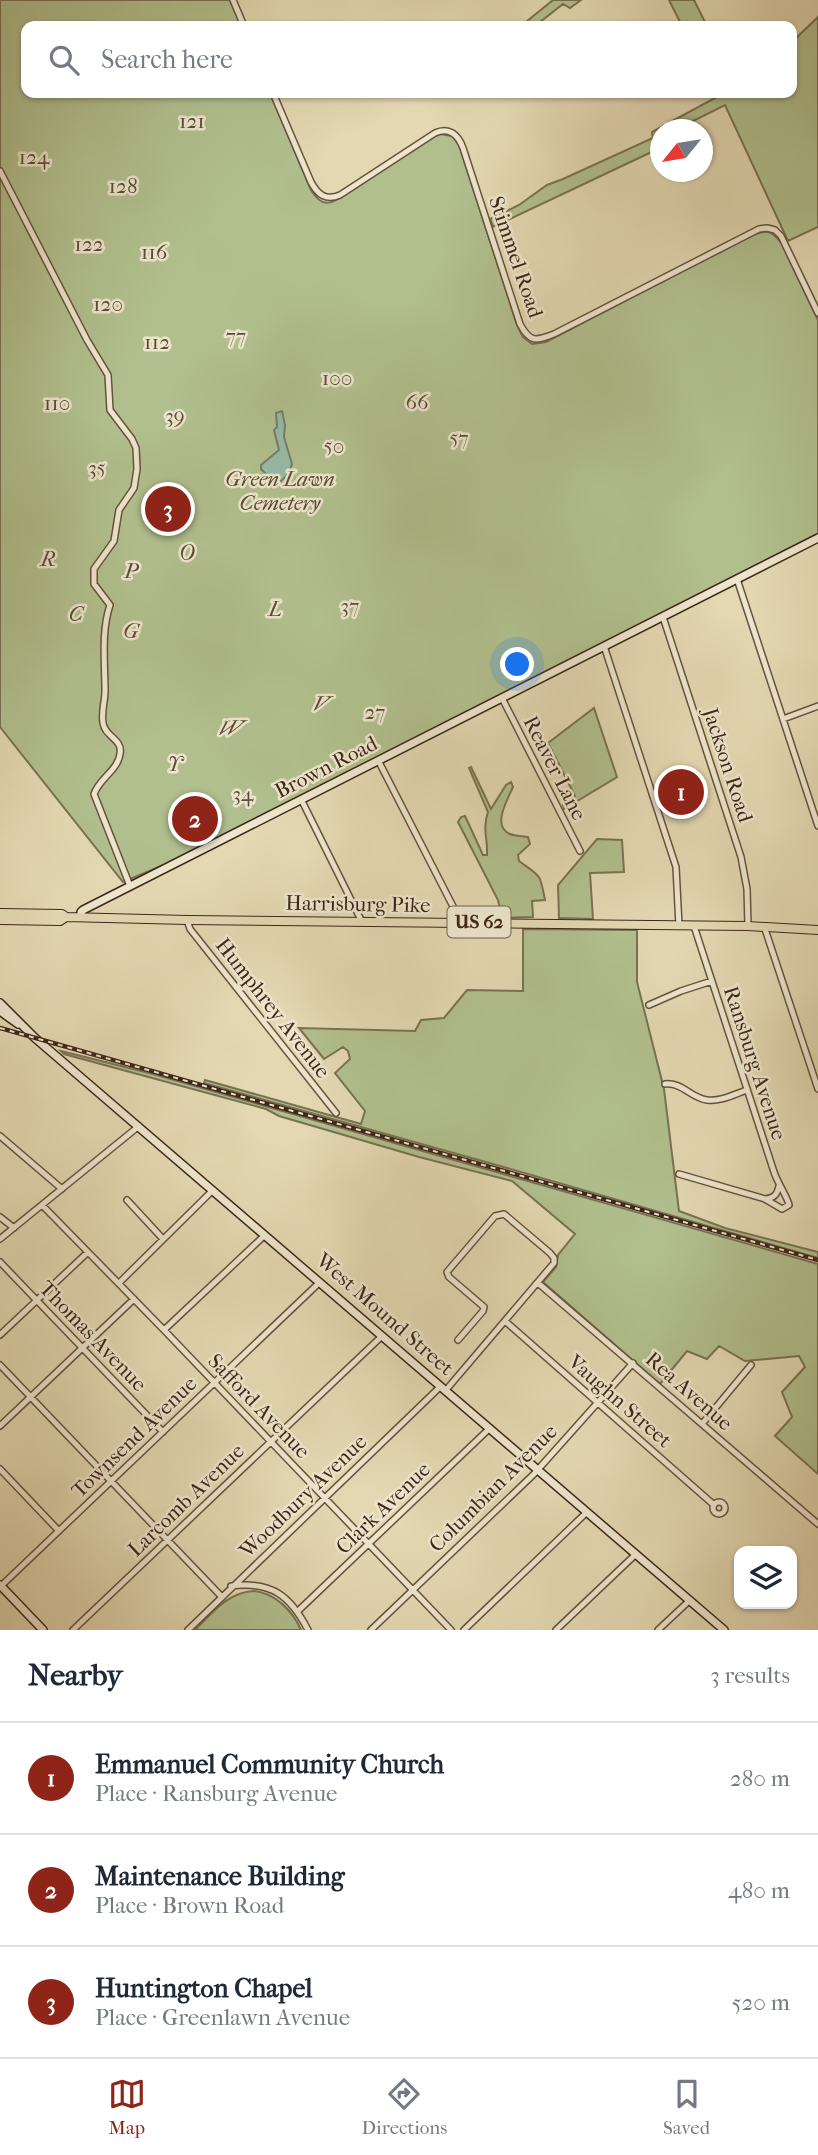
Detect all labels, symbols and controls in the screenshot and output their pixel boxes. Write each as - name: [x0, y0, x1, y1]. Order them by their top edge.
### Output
- search box: [21, 21, 797, 98]
- icon: search: [45, 41, 83, 79]
- text: Search here: [101, 44, 233, 75]
- park label: 121: [179, 109, 205, 133]
- north arrow: [650, 119, 713, 182]
- park label: 124: [19, 145, 50, 170]
- park label: 128: [108, 174, 138, 198]
- street label: Stimmel Road: [484, 193, 548, 321]
- park label: 122: [74, 232, 104, 256]
- park label: 116: [141, 240, 168, 264]
- park label: 120: [93, 292, 123, 316]
- park label: 77: [226, 324, 246, 348]
- park label: 112: [144, 330, 170, 354]
- park label: 100: [322, 366, 352, 390]
- park label: 66: [405, 390, 429, 414]
- park label: 110: [44, 391, 70, 415]
- park label: 39: [165, 404, 185, 428]
- park label: 57: [449, 426, 469, 450]
- park label: 50: [324, 434, 344, 458]
- park label: 35: [88, 456, 106, 480]
- park label: Green Lawn Cemetery: [225, 467, 335, 515]
- pin: 3: [145, 483, 191, 535]
- park label: O: [179, 541, 195, 565]
- park label: R: [38, 547, 56, 571]
- park label: P: [123, 559, 139, 583]
- park label: 37: [341, 594, 359, 618]
- park label: L: [266, 597, 282, 621]
- park label: C: [69, 602, 86, 626]
- park label: G: [123, 619, 140, 643]
- your location: [500, 647, 534, 681]
- park label: V: [313, 692, 334, 716]
- park label: 27: [365, 700, 385, 724]
- street label: Jackson Road: [698, 703, 758, 826]
- street label: Reaver Lane: [519, 712, 591, 824]
- park label: W: [219, 716, 248, 740]
- street label: Brown Road: [271, 731, 382, 803]
- park label: Y: [168, 752, 185, 776]
- pin: 1: [658, 766, 704, 818]
- park label: 34: [232, 782, 254, 807]
- pin: 2: [172, 793, 218, 845]
- street label: Harrisburg Pike: [285, 891, 431, 917]
- road number: US 62: [448, 906, 510, 938]
- street label: Humphrey Avenue: [211, 933, 335, 1083]
- street label: Ransburg Avenue: [719, 983, 791, 1143]
- street label: West Mound Street: [311, 1247, 459, 1380]
- street label: Thomas Avenue: [34, 1276, 152, 1396]
- street label: Rea Avenue: [641, 1347, 737, 1435]
- street label: Safford Avenue: [203, 1349, 315, 1463]
- street label: Vaughn Street: [563, 1349, 677, 1453]
- street label: Townsend Avenue: [67, 1371, 201, 1503]
- street label: Columbian Avenue: [424, 1419, 562, 1557]
- street label: Woodbury Avenue: [234, 1429, 371, 1563]
- street label: Larcomb Avenue: [123, 1439, 249, 1561]
- street label: Clark Avenue: [331, 1457, 435, 1559]
- map controls: [734, 1546, 797, 1609]
- button: layers: [734, 1546, 797, 1609]
- text: Nearby: [28, 1658, 123, 1693]
- text: 3 results: [710, 1662, 790, 1689]
- text: Emmanuel Community Church: [95, 1749, 444, 1780]
- text: 1: [47, 1765, 55, 1792]
- text: 280 m: [730, 1765, 790, 1792]
- text: Place · Ransburg Avenue: [95, 1780, 337, 1807]
- text: Maintenance Building: [95, 1861, 345, 1892]
- text: 2: [45, 1877, 57, 1904]
- text: 480 m: [728, 1877, 790, 1904]
- text: Place · Brown Road: [95, 1892, 284, 1919]
- text: Huntington Chapel: [95, 1973, 312, 2004]
- text: 3: [46, 1989, 56, 2016]
- text: 520 m: [731, 1989, 790, 2016]
- text: Place · Greenlawn Avenue: [95, 2004, 350, 2031]
- tab: Map: [108, 2075, 146, 2139]
- tab: Directions: [362, 2075, 447, 2139]
- tab: Saved: [663, 2075, 710, 2139]

